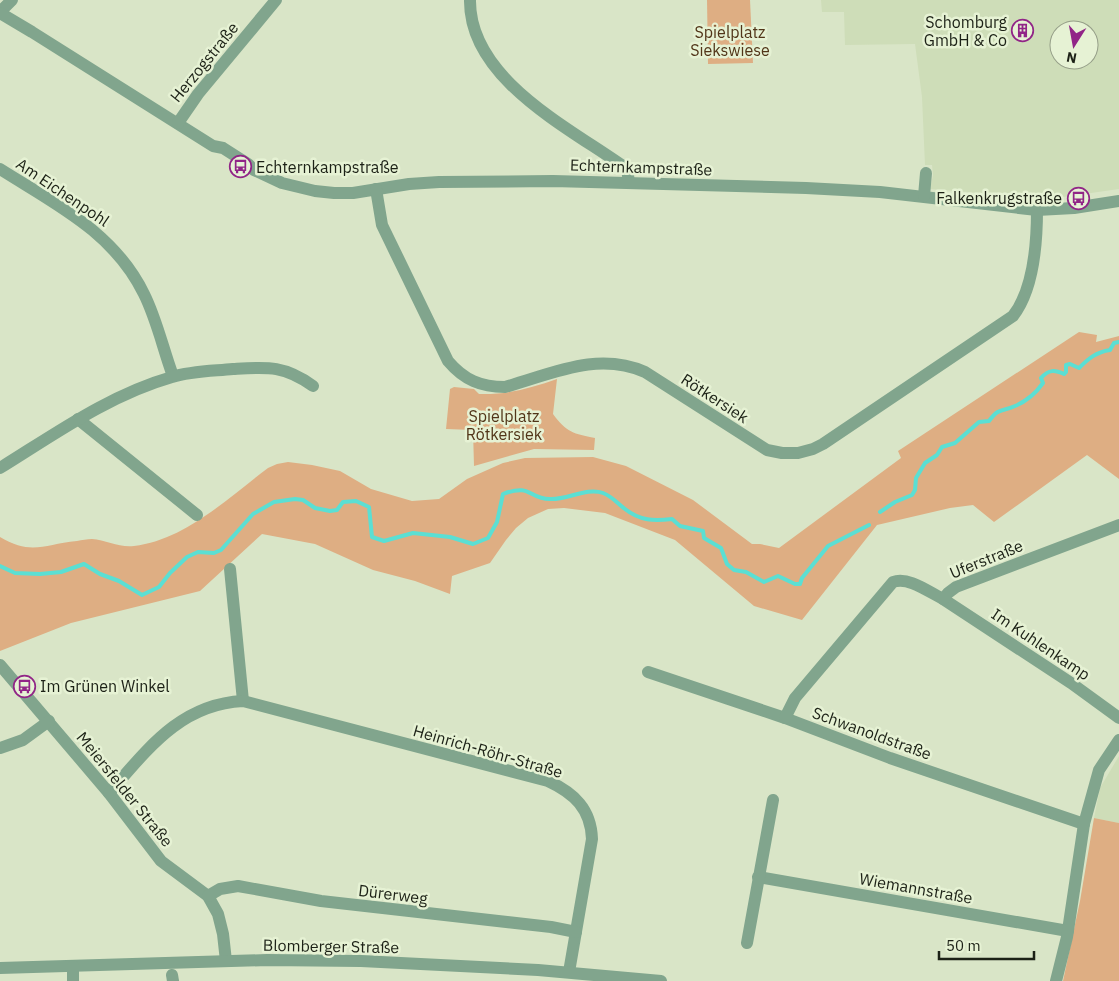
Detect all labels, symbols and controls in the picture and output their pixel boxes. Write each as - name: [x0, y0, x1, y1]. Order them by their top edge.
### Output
- place label: Schomburg GmbH & Co: [924, 12, 1008, 50]
- street label: Herzogstraße: [166, 18, 243, 106]
- building icon: Schomburg GmbH & Co: [1011, 19, 1035, 43]
- north arrow: [1049, 20, 1099, 70]
- park label: Spielplatz Siekswiese: [690, 22, 770, 60]
- text: N: [1065, 48, 1078, 68]
- street label: Am Eichenpohl: [13, 154, 113, 230]
- bus stop icon: Echternkampstraße: [228, 155, 252, 179]
- street label: Echternkampstraße: [569, 155, 713, 179]
- place label: Echternkampstraße: [256, 157, 399, 177]
- bus stop icon: Falkenkrugstraße: [1066, 186, 1090, 210]
- place label: Falkenkrugstraße: [936, 188, 1062, 208]
- street label: Rötkersiek: [678, 369, 753, 427]
- park label: Spielplatz Rötkersiek: [466, 406, 543, 444]
- street label: Uferstraße: [946, 535, 1026, 583]
- street label: Im Kuhlenkamp: [988, 604, 1094, 684]
- bus stop icon: Im Grünen Winkel: [12, 674, 36, 698]
- place label: Im Grünen Winkel: [40, 676, 170, 696]
- street label: Schwanoldstraße: [810, 702, 935, 764]
- street label: Heinrich-Röhr-Straße: [411, 720, 565, 782]
- street label: Meiersfelder Straße: [72, 727, 178, 851]
- street label: Wiemannstraße: [858, 868, 974, 908]
- street label: Dürerweg: [357, 880, 429, 908]
- scale bar: [939, 928, 1034, 960]
- street label: Blomberger Straße: [263, 935, 400, 957]
- text: 50 m: [946, 936, 981, 955]

